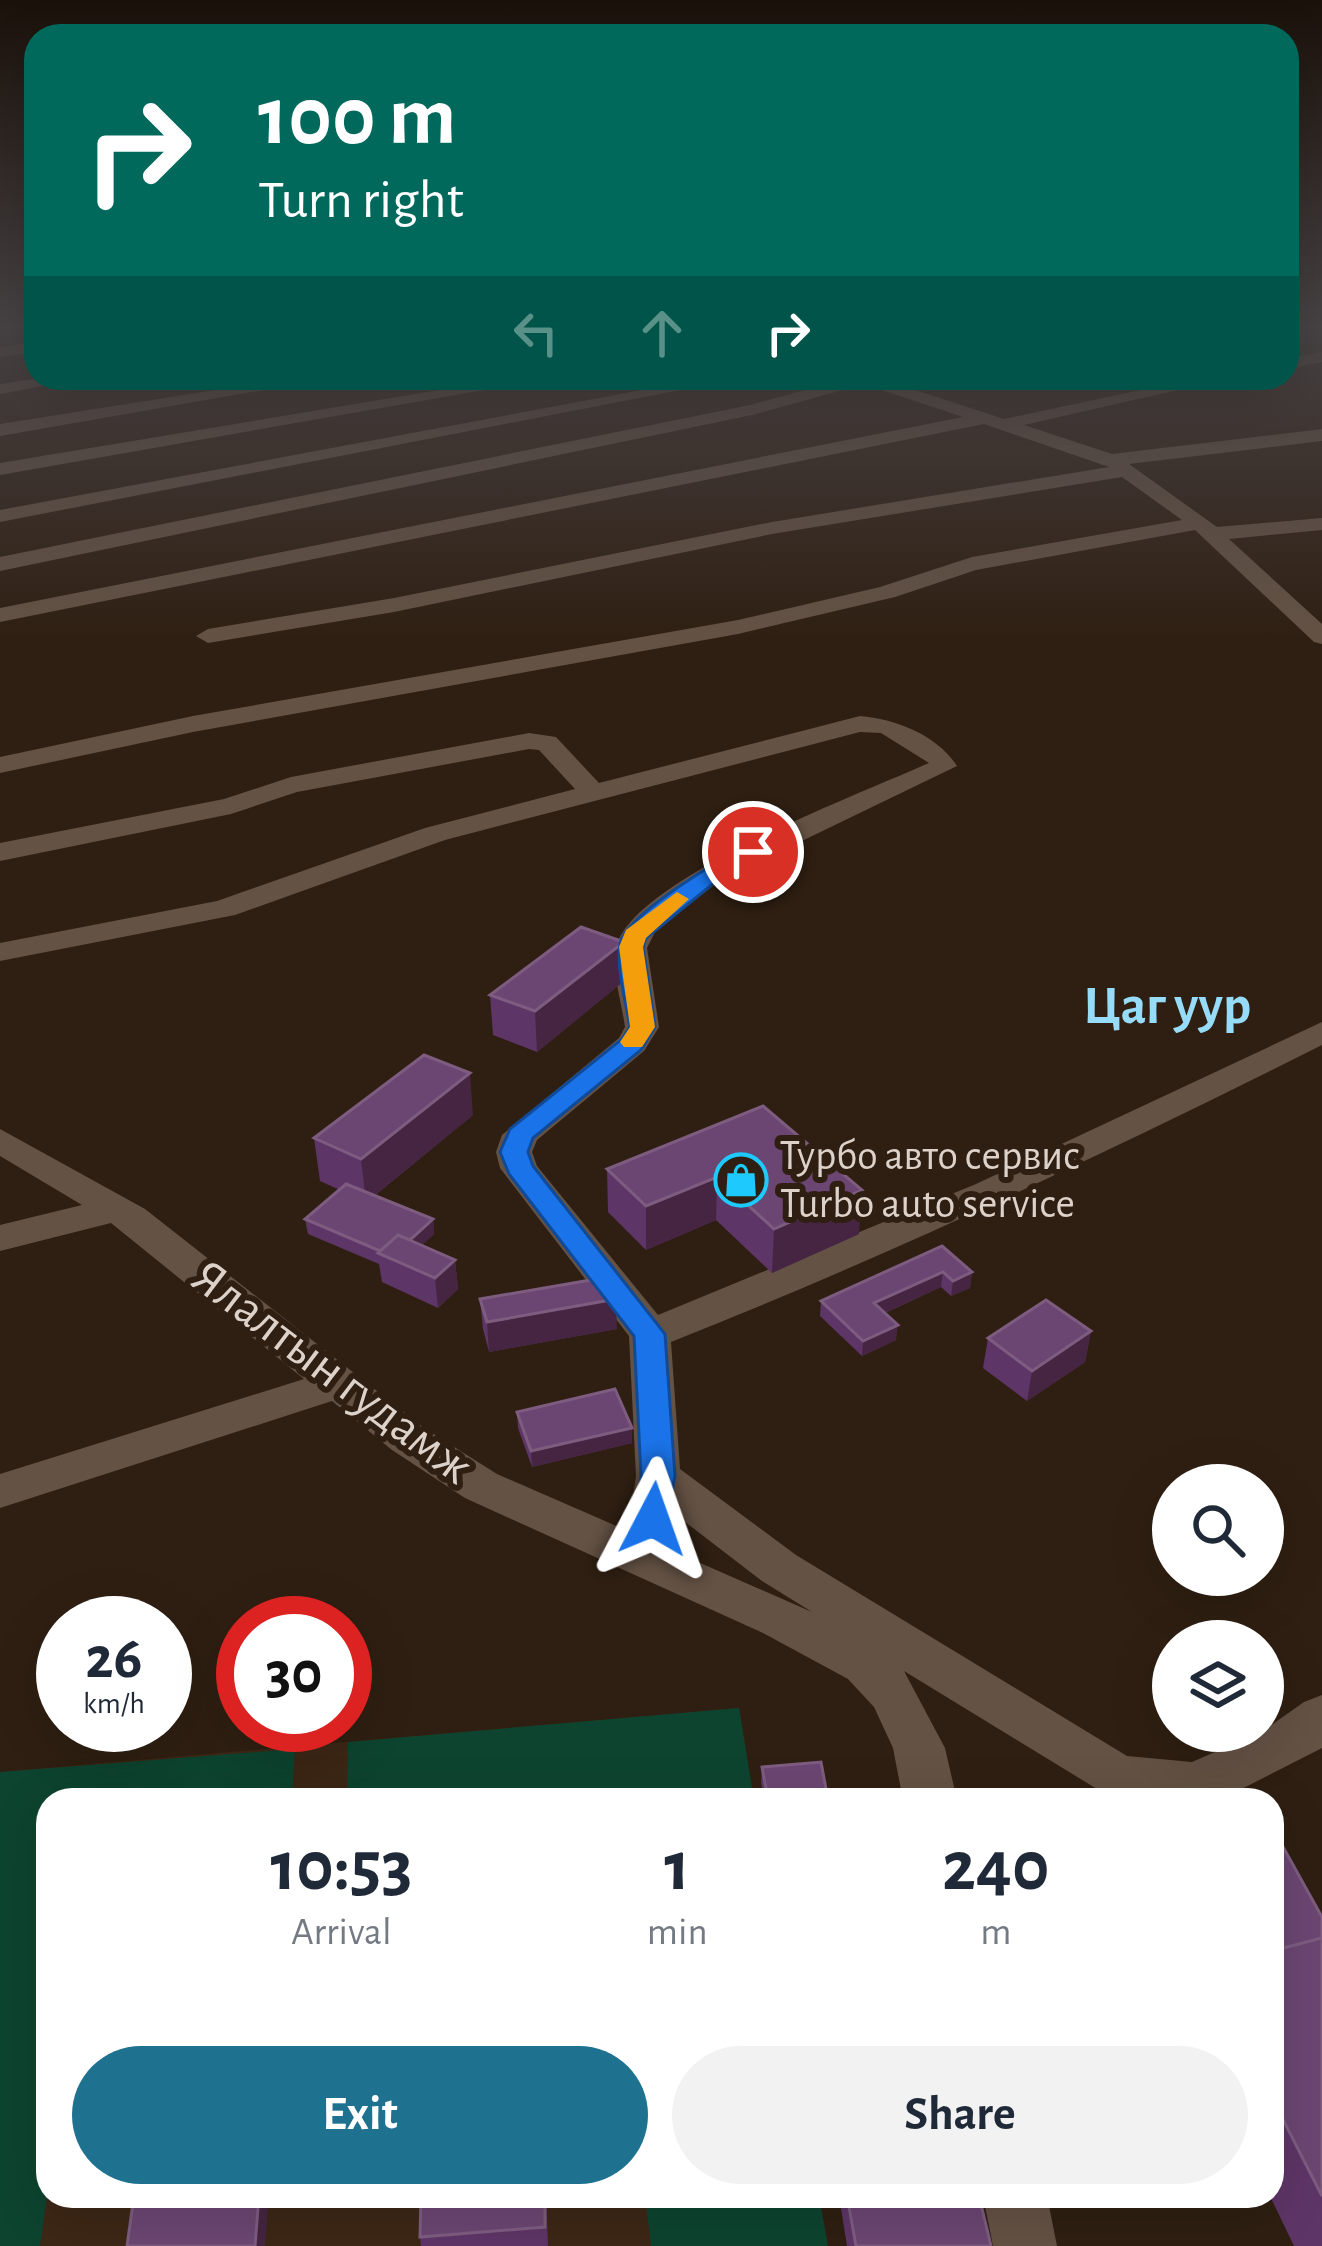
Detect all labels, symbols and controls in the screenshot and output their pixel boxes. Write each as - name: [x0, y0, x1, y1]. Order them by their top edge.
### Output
- icon: right: [60, 72, 216, 228]
- text: 100 m: [258, 76, 456, 160]
- text: Turn right: [258, 174, 464, 228]
- icon: left: [503, 300, 569, 366]
- icon: ahead: [629, 300, 695, 366]
- icon: right: [755, 300, 821, 366]
- pin: [702, 801, 804, 903]
- icon: arrive: [720, 819, 786, 885]
- district label: Цаг уур: [1083, 980, 1251, 1034]
- place label: Турбо авто сервис Turbo auto service: [780, 1135, 1080, 1225]
- shop icon: Турбо авто сервис Turbo auto service: [713, 1152, 769, 1208]
- street label: Ялалтын гудамж: [182, 1250, 482, 1494]
- position arrow: [590, 1456, 716, 1582]
- map controls: [1152, 1464, 1284, 1752]
- button: search: [1152, 1464, 1284, 1596]
- speed limit sign: 30: [216, 1596, 372, 1752]
- button: layers: [1152, 1620, 1284, 1752]
- text: 26: [85, 1629, 143, 1689]
- text: km/h: [83, 1689, 145, 1719]
- text: 10:53: [270, 1831, 412, 1903]
- text: 1: [664, 1831, 690, 1903]
- text: 240: [942, 1831, 1050, 1903]
- text: Arrival: [291, 1913, 392, 1952]
- text: min: [647, 1913, 708, 1952]
- text: m: [980, 1913, 1011, 1952]
- button: Exit: [72, 2046, 648, 2184]
- button: Share: [672, 2046, 1248, 2184]

